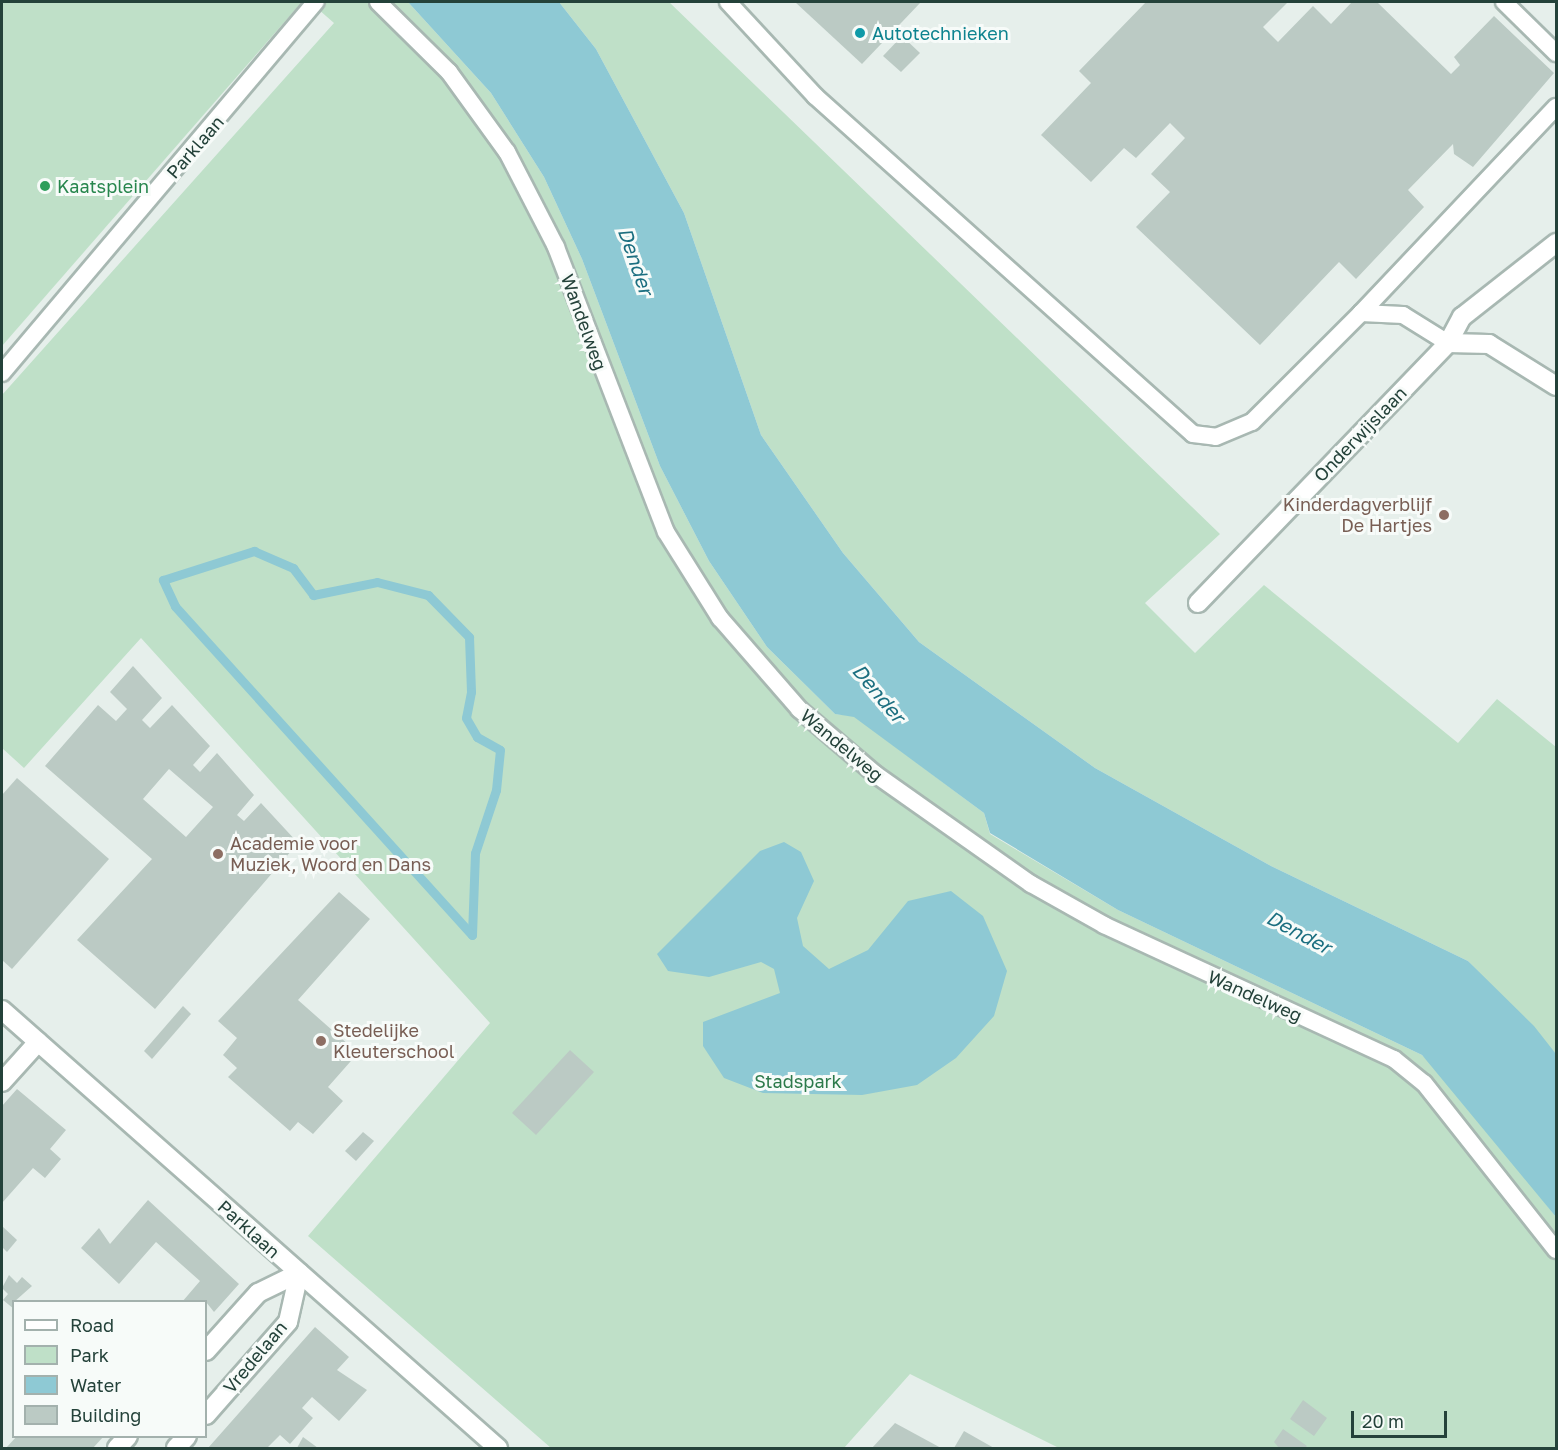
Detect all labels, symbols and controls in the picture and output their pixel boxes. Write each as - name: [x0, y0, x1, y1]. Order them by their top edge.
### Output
- place label: Autotechnieken: [872, 22, 1009, 44]
- marker: Autotechnieken: [853, 26, 867, 40]
- street label: Parklaan: [162, 111, 228, 183]
- place label: Kaatsplein: [57, 175, 149, 197]
- marker: Kaatsplein: [38, 179, 52, 193]
- water label: Dender: [613, 224, 659, 298]
- street label: Wandelweg: [557, 271, 611, 373]
- street label: Onderwijslaan: [1309, 382, 1411, 486]
- place label: Kinderdagverblijf De Hartjes: [1283, 494, 1432, 536]
- marker: Kinderdagverblijf De Hartjes: [1437, 508, 1451, 522]
- water label: Dender: [847, 659, 911, 727]
- street label: Wandelweg: [796, 704, 888, 786]
- place label: Academie voor Muziek, Woord en Dans: [230, 833, 431, 876]
- marker: Academie voor Muziek, Woord en Dans: [211, 847, 225, 861]
- water label: Dender: [1263, 905, 1335, 959]
- street label: Wandelweg: [1205, 966, 1305, 1026]
- place label: Stedelijke Kleuterschool: [333, 1020, 455, 1062]
- marker: Stedelijke Kleuterschool: [314, 1034, 328, 1048]
- park label: Stadspark: [754, 1070, 842, 1092]
- street label: Parklaan: [213, 1196, 285, 1262]
- legend: [12, 1300, 207, 1438]
- text: Road: [70, 1314, 114, 1336]
- street label: Vredelaan: [219, 1317, 291, 1397]
- text: Park: [70, 1344, 109, 1366]
- text: Water: [70, 1374, 121, 1396]
- scale bar: [1354, 1399, 1450, 1437]
- text: Building: [70, 1404, 141, 1426]
- text: 20 m: [1362, 1410, 1404, 1432]

